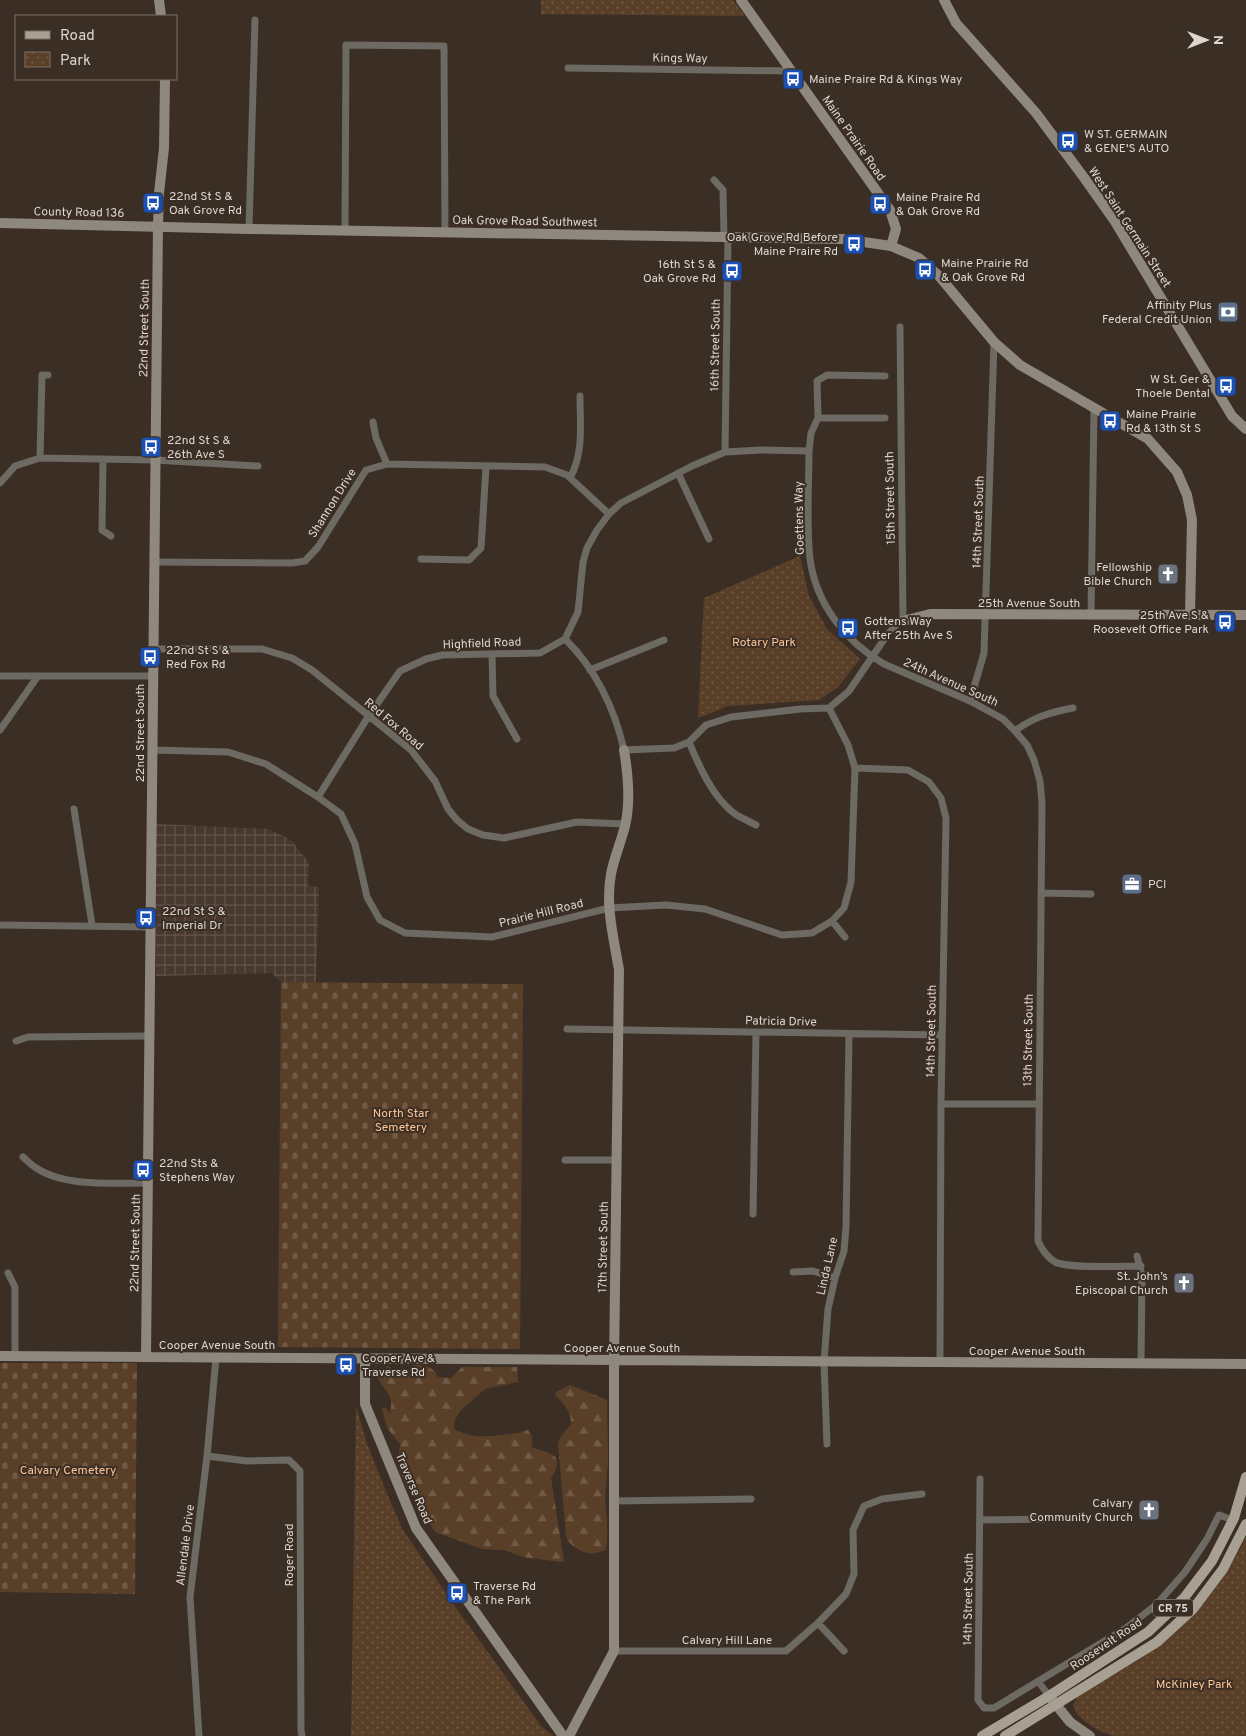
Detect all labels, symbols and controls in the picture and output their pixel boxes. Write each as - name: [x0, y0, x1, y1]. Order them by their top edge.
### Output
- legend: [15, 15, 178, 80]
- north arrow: [1181, 15, 1231, 65]
- text: Road: [60, 27, 95, 46]
- text: N: [1209, 35, 1226, 45]
- street label: Kings Way: [652, 51, 708, 67]
- text: Park: [60, 52, 91, 71]
- bus stop icon: Maine Praire Rd & Kings Way: [781, 67, 805, 91]
- place label: Maine Praire Rd & Kings Way: [809, 72, 962, 88]
- street label: Maine Prairie Road: [818, 93, 889, 184]
- place label: W ST. GERMAIN & GENE'S AUTO: [1084, 127, 1169, 157]
- bus stop icon: W ST. GERMAIN & GENE'S AUTO: [1056, 129, 1080, 153]
- street label: West Saint Germain Street: [1084, 164, 1174, 291]
- place label: 22nd St S & Oak Grove Rd: [169, 189, 242, 219]
- place label: Maine Praire Rd & Oak Grove Rd: [896, 190, 980, 220]
- bus stop icon: 22nd St S & Oak Grove Rd: [141, 191, 165, 215]
- bus stop icon: Maine Praire Rd & Oak Grove Rd: [868, 192, 892, 216]
- street label: County Road 136: [33, 204, 125, 222]
- street label: Oak Grove Road Southwest: [452, 213, 598, 231]
- place label: Oak Grove Rd Before Maine Praire Rd: [727, 230, 838, 260]
- bus stop icon: Oak Grove Rd Before Maine Praire Rd: [842, 232, 866, 256]
- place label: Maine Prairie Rd & Oak Grove Rd: [941, 256, 1029, 286]
- place label: 16th St S & Oak Grove Rd: [643, 257, 716, 287]
- bus stop icon: Maine Prairie Rd & Oak Grove Rd: [913, 258, 937, 282]
- bus stop icon: 16th St S & Oak Grove Rd: [720, 259, 744, 283]
- street label: 22nd Street South: [136, 279, 154, 377]
- street label: 16th Street South: [707, 298, 725, 392]
- place label: Affinity Plus Federal Credit Union: [1102, 298, 1212, 328]
- bank icon: Affinity Plus Federal Credit Union: [1216, 300, 1240, 324]
- place label: W St. Ger & Thoele Dental: [1135, 372, 1210, 402]
- bus stop icon: W St. Ger & Thoele Dental: [1214, 374, 1238, 398]
- place label: Maine Prairie Rd & 13th St S: [1126, 407, 1201, 437]
- bus stop icon: Maine Prairie Rd & 13th St S: [1098, 409, 1122, 433]
- place label: 22nd St S & 26th Ave S: [167, 433, 231, 463]
- bus stop icon: 22nd St S & 26th Ave S: [139, 435, 163, 459]
- street label: 15th Street South: [882, 451, 900, 545]
- street label: Shannon Drive: [305, 466, 361, 541]
- street label: 14th Street South: [969, 475, 989, 569]
- street label: Goettens Way: [791, 481, 809, 555]
- place label: Fellowship Bible Church: [1083, 560, 1152, 590]
- church icon: Fellowship Bible Church: [1156, 562, 1180, 586]
- street label: 25th Avenue South: [978, 596, 1080, 612]
- place label: 25th Ave S & Roosevelt Office Park: [1093, 608, 1209, 638]
- bus stop icon: 25th Ave S & Roosevelt Office Park: [1213, 610, 1237, 634]
- place label: Gottens Way After 25th Ave S: [864, 614, 953, 644]
- bus stop icon: Gottens Way After 25th Ave S: [836, 616, 860, 640]
- street label: Highfield Road: [442, 635, 522, 653]
- park label: Rotary Park: [732, 635, 796, 651]
- place label: 22nd St S & Red Fox Rd: [166, 643, 230, 673]
- bus stop icon: 22nd St S & Red Fox Rd: [138, 645, 162, 669]
- street label: 24th Avenue South: [901, 655, 1001, 711]
- street label: 22nd Street South: [133, 684, 149, 782]
- street label: Red Fox Road: [360, 695, 426, 754]
- office icon: PCI: [1120, 872, 1144, 896]
- place label: PCI: [1148, 877, 1167, 893]
- street label: Prairie Hill Road: [497, 896, 585, 932]
- place label: 22nd St S & Imperial Dr: [162, 904, 226, 934]
- bus stop icon: 22nd St S & Imperial Dr: [134, 906, 158, 930]
- street label: 14th Street South: [923, 984, 941, 1078]
- street label: 13th Street South: [1020, 994, 1038, 1087]
- street label: Patricia Drive: [745, 1013, 817, 1031]
- park label: North Star Semetery: [373, 1106, 430, 1136]
- place label: 22nd Sts & Stephens Way: [159, 1156, 235, 1186]
- bus stop icon: 22nd Sts & Stephens Way: [131, 1158, 155, 1182]
- street label: 22nd Street South: [127, 1194, 145, 1292]
- street label: 17th Street South: [595, 1201, 613, 1293]
- street label: Linda Lane: [814, 1236, 842, 1297]
- place label: St. John’s Episcopal Church: [1075, 1269, 1168, 1299]
- church icon: St. John’s Episcopal Church: [1172, 1271, 1196, 1295]
- street label: Cooper Avenue South: [159, 1338, 275, 1354]
- street label: Cooper Avenue South: [564, 1341, 680, 1357]
- street label: Cooper Avenue South: [969, 1344, 1085, 1360]
- place label: Cooper Ave & Traverse Rd: [362, 1351, 435, 1381]
- bus stop icon: Cooper Ave & Traverse Rd: [334, 1353, 358, 1377]
- street label: Traverse Road: [391, 1450, 435, 1527]
- park label: Calvary Cemetery: [20, 1463, 116, 1479]
- place label: Calvary Community Church: [1029, 1496, 1133, 1526]
- church icon: Calvary Community Church: [1137, 1498, 1161, 1522]
- street label: Allendale Drive: [173, 1504, 199, 1587]
- street label: Roger Road: [282, 1523, 298, 1587]
- street label: 14th Street South: [960, 1552, 978, 1646]
- place label: Traverse Rd & The Park: [473, 1579, 536, 1609]
- bus stop icon: Traverse Rd & The Park: [445, 1581, 469, 1605]
- road number: CR 75: [1153, 1600, 1193, 1616]
- street label: Roosevelt Road: [1067, 1615, 1146, 1675]
- street label: Calvary Hill Lane: [682, 1633, 772, 1649]
- park label: McKinley Park: [1156, 1677, 1232, 1693]

